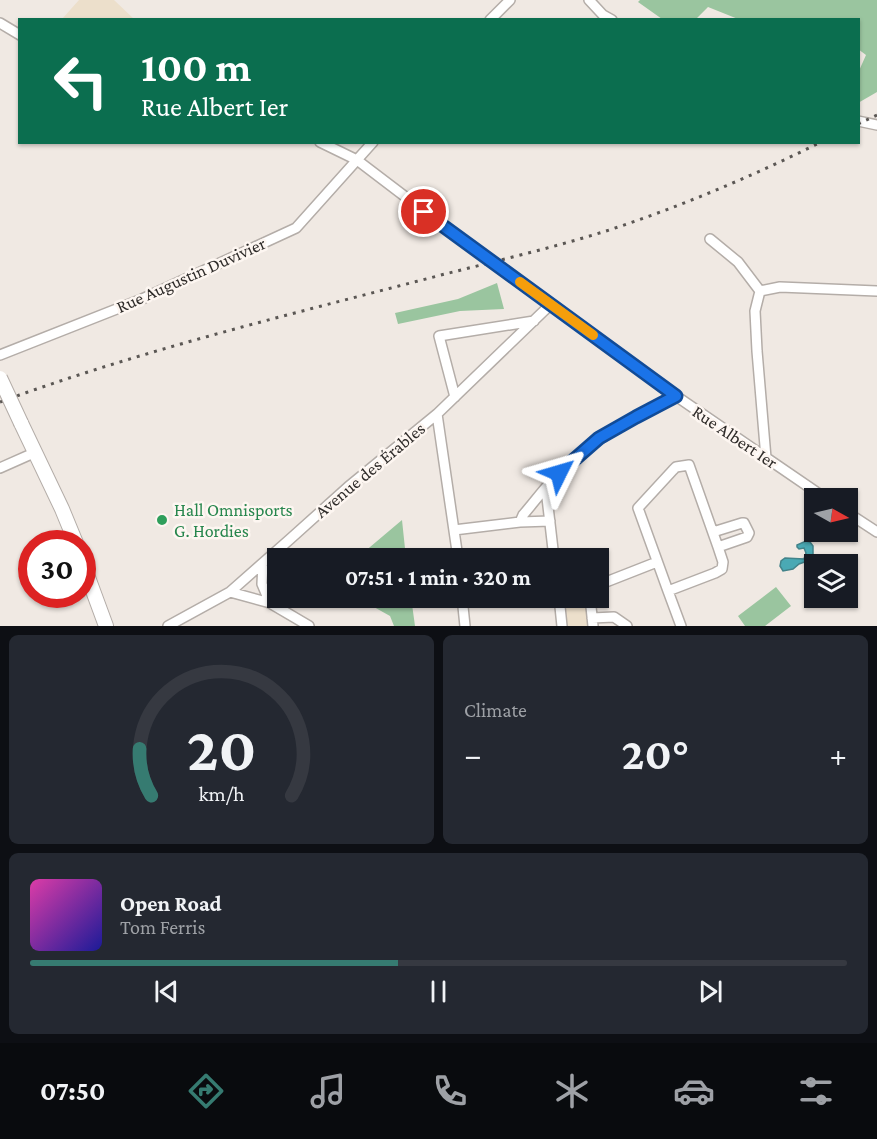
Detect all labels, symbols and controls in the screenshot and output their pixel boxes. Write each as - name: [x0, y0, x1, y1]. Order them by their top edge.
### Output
- icon: left: [42, 42, 120, 120]
- text: 100 m: [141, 43, 251, 90]
- text: Rue Albert Ier: [141, 92, 288, 122]
- pin: [398, 186, 449, 237]
- icon: arrive: [407, 195, 440, 228]
- street label: Rue Augustin Duvivier: [113, 233, 269, 317]
- street label: Rue Albert Ier: [689, 401, 782, 473]
- street label: Avenue des Érables: [311, 418, 429, 522]
- position arrow: [527, 441, 591, 505]
- north arrow: [804, 488, 858, 542]
- map controls: [804, 488, 858, 608]
- place label: Hall Omnisports G. Hordies: [174, 500, 293, 541]
- marker: Hall Omnisports G. Hordies: [155, 513, 169, 527]
- speed limit sign: 30: [18, 530, 96, 608]
- button: layers: [804, 554, 858, 608]
- text: 07:51 · 1 min · 320 m: [345, 565, 531, 590]
- text: Climate: [464, 699, 527, 721]
- text: 20: [187, 714, 256, 783]
- text: 20°: [622, 729, 689, 779]
- text: −: [464, 736, 481, 773]
- text: +: [830, 736, 847, 773]
- text: km/h: [198, 783, 245, 807]
- text: Open Road: [120, 891, 222, 916]
- text: Tom Ferris: [120, 916, 205, 938]
- icon: previous: [150, 975, 183, 1008]
- icon: pause: [422, 975, 455, 1008]
- icon: next: [694, 975, 727, 1008]
- icon: directions: [185, 1070, 227, 1112]
- icon: music: [307, 1070, 349, 1112]
- icon: phone: [429, 1070, 471, 1112]
- icon: climate: [551, 1070, 593, 1112]
- icon: car: [673, 1070, 715, 1112]
- icon: filters: [795, 1070, 837, 1112]
- text: 07:50: [40, 1076, 105, 1106]

